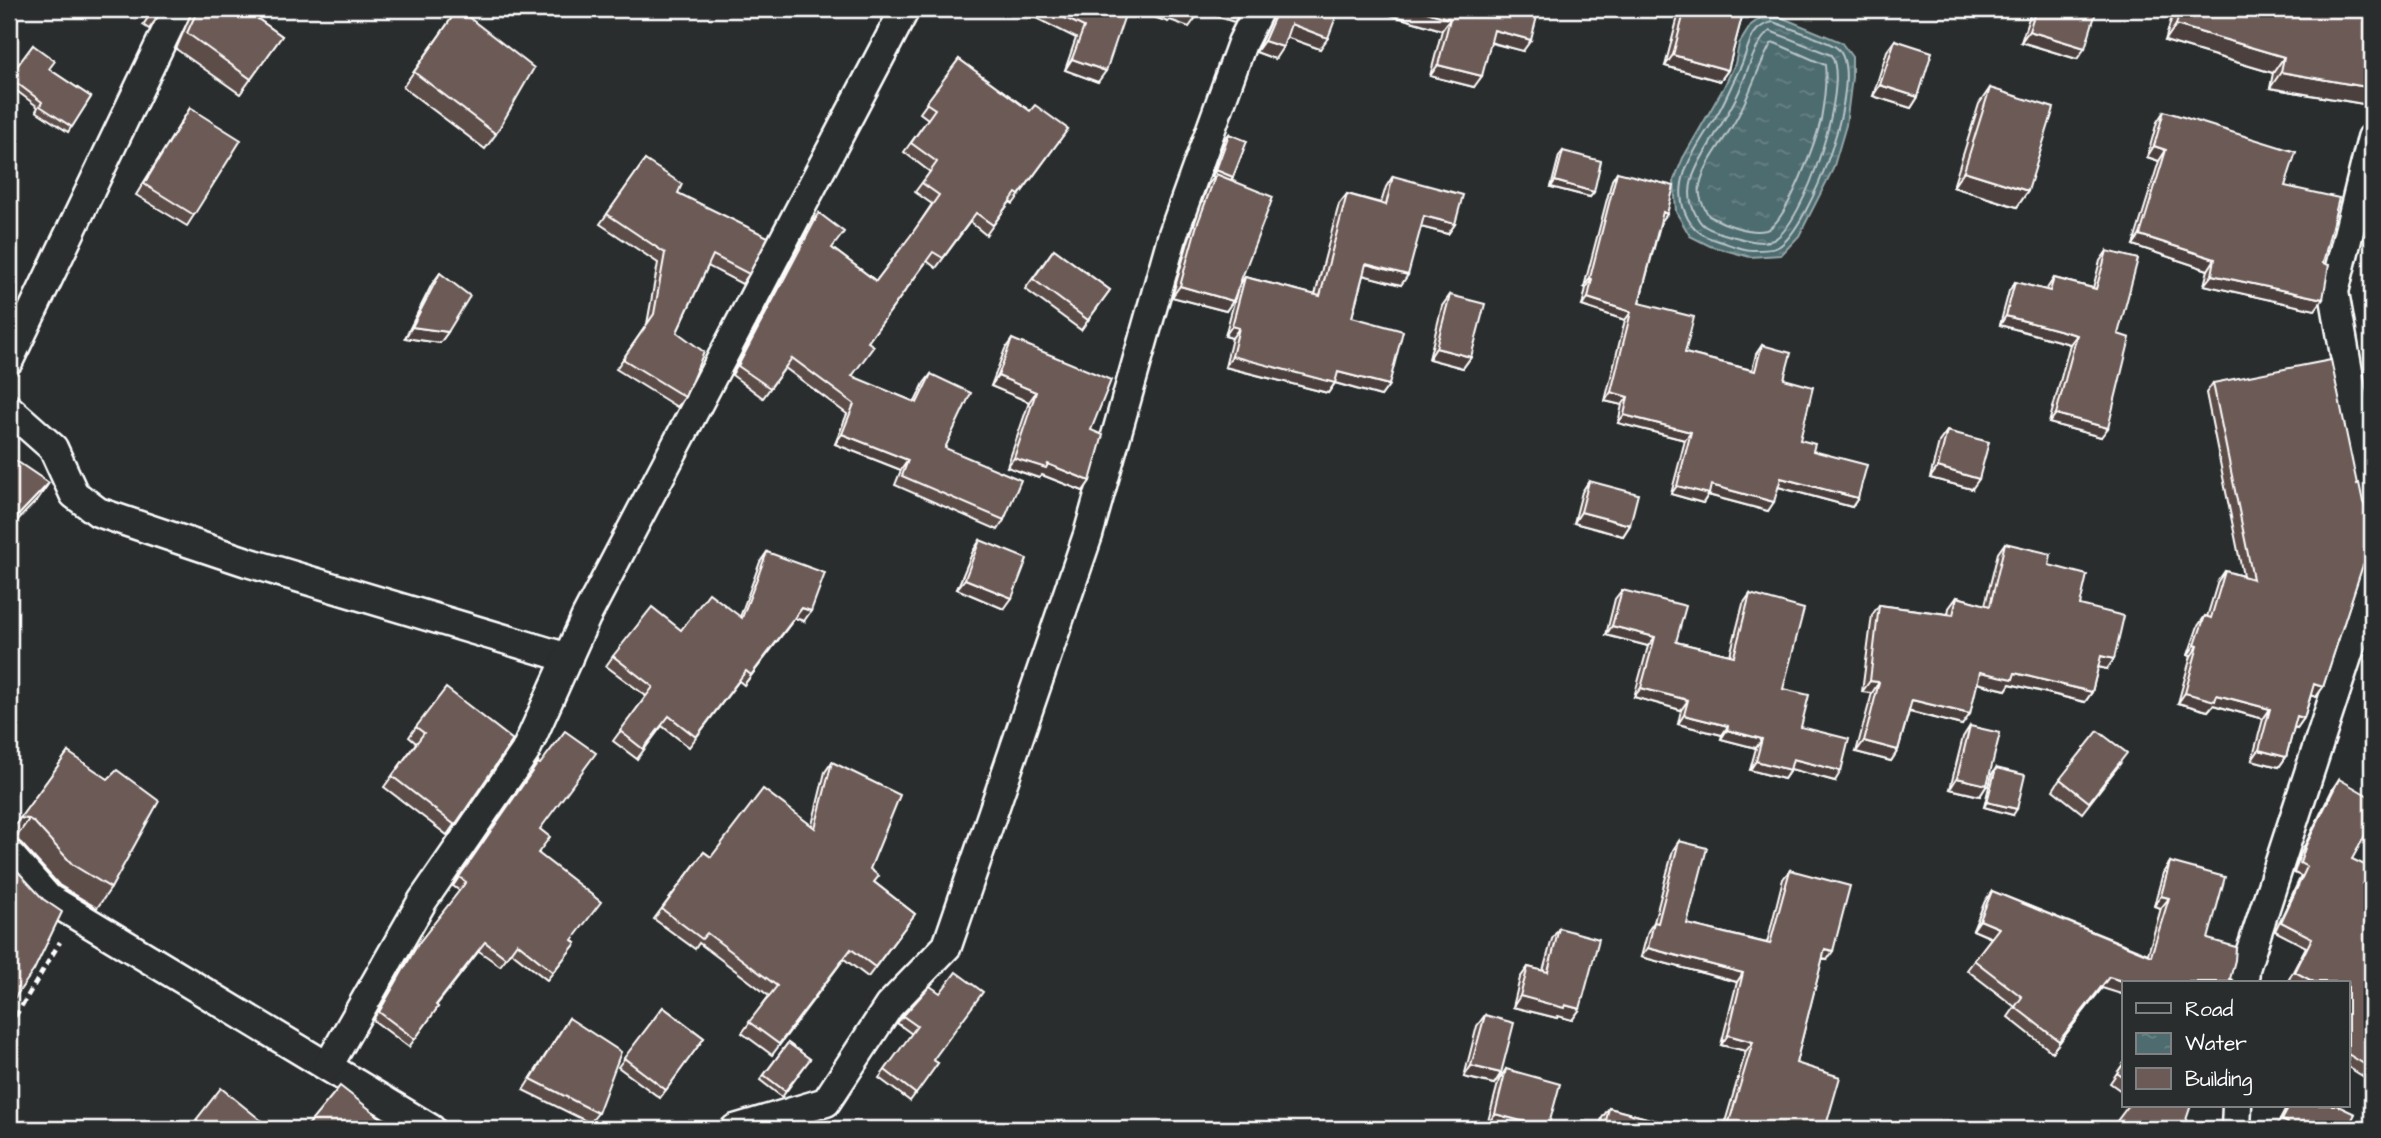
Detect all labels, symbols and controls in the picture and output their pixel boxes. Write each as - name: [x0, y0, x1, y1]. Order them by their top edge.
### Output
- legend: [2122, 981, 2350, 1106]
- text: Road: [2185, 995, 2233, 1024]
- text: Water: [2185, 1029, 2247, 1058]
- text: Building: [2185, 1065, 2253, 1096]

